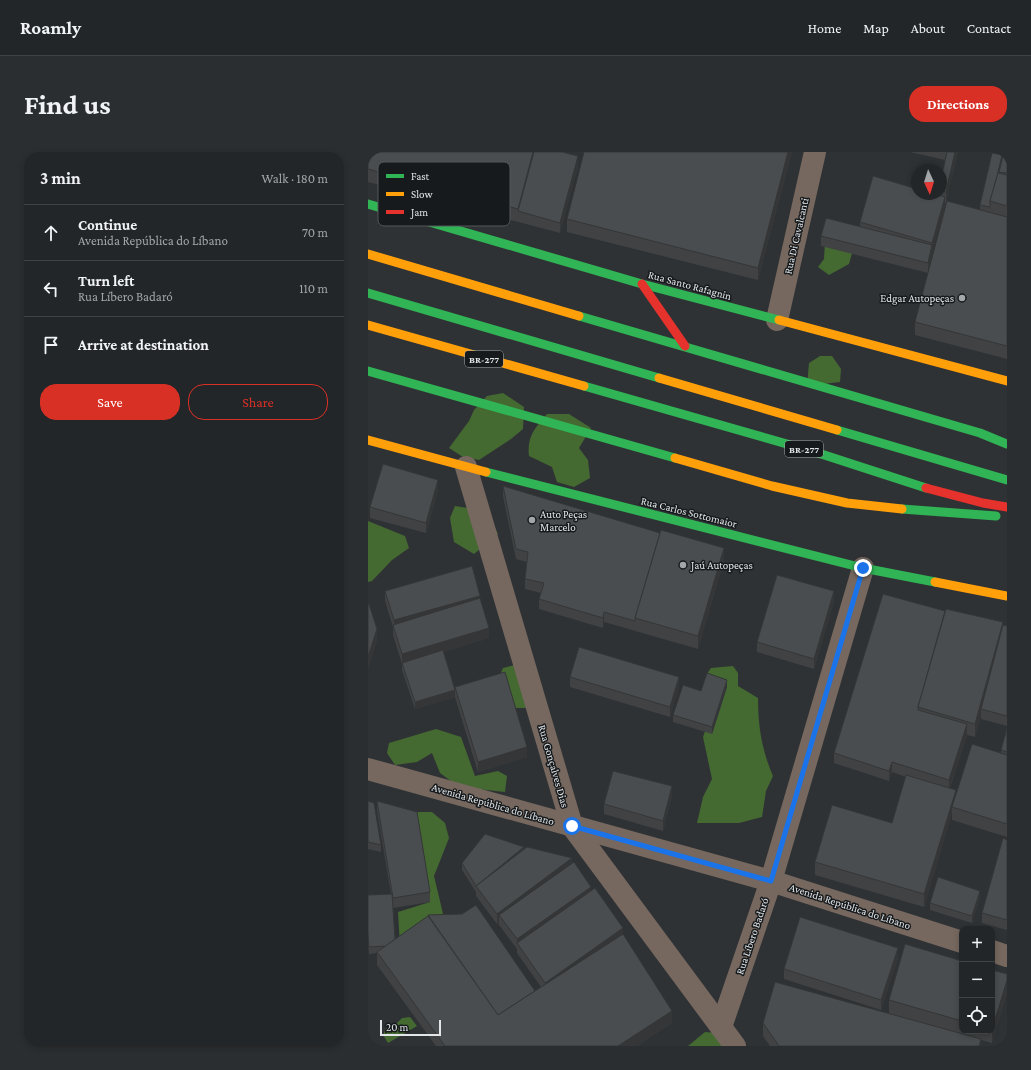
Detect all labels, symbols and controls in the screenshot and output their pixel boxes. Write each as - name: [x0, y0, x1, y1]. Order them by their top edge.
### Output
- text: Roamly: [20, 17, 81, 38]
- text: Home: [808, 20, 841, 36]
- text: Map: [863, 20, 889, 36]
- text: About: [911, 20, 945, 36]
- text: Contact: [967, 20, 1011, 36]
- button: Directions: [909, 86, 1007, 122]
- text: Find us: [24, 89, 111, 120]
- legend: [378, 162, 510, 226]
- north arrow: [911, 164, 947, 200]
- text: 3 min: [40, 169, 81, 188]
- text: Fast: [411, 170, 430, 182]
- text: Walk · 180 m: [261, 171, 328, 186]
- text: Slow: [411, 188, 433, 200]
- street label: Rua Di Cavalcanti: [781, 197, 811, 275]
- text: Jam: [410, 206, 428, 219]
- text: Continue: [78, 217, 137, 233]
- icon: ahead: [40, 222, 62, 244]
- text: 70 m: [302, 225, 328, 240]
- text: Avenida República do Líbano: [78, 233, 228, 248]
- street label: Rua Santo Rafagnin: [647, 268, 733, 303]
- text: Turn left: [78, 273, 134, 289]
- icon: left: [40, 278, 62, 300]
- text: 110 m: [299, 281, 328, 296]
- text: Rua Líbero Badaró: [78, 289, 173, 304]
- place label: Edgar Autopeças: [880, 292, 954, 305]
- marker: Edgar Autopeças: [957, 293, 967, 303]
- icon: arrive: [40, 334, 62, 356]
- text: Arrive at destination: [78, 337, 209, 353]
- road number: BR-277: [465, 351, 503, 367]
- button: Save: [40, 384, 180, 420]
- button: Share: [188, 384, 328, 420]
- road number: BR-277: [785, 441, 823, 457]
- street label: Rua Carlos Sottomaior: [640, 494, 738, 530]
- place label: Auto Peças Marcelo: [540, 508, 587, 533]
- marker: Auto Peças Marcelo: [527, 515, 537, 525]
- place label: Jaú Autopeças: [690, 559, 753, 572]
- route end: [854, 559, 872, 577]
- marker: Jaú Autopeças: [678, 560, 688, 570]
- street label: Rua Gonçalves Dias: [535, 723, 572, 809]
- street label: Avenida República do Líbano: [430, 781, 556, 828]
- route start: [563, 817, 581, 835]
- street label: Avenida República do Líbano: [787, 881, 913, 932]
- street label: Rua Líbero Badaró: [733, 896, 771, 976]
- map controls: [959, 926, 995, 1034]
- button: +: [959, 926, 995, 962]
- button: −: [959, 962, 995, 998]
- button: locate: [959, 998, 995, 1034]
- scale bar: [380, 1018, 441, 1037]
- text: 20 m: [386, 1021, 408, 1033]

